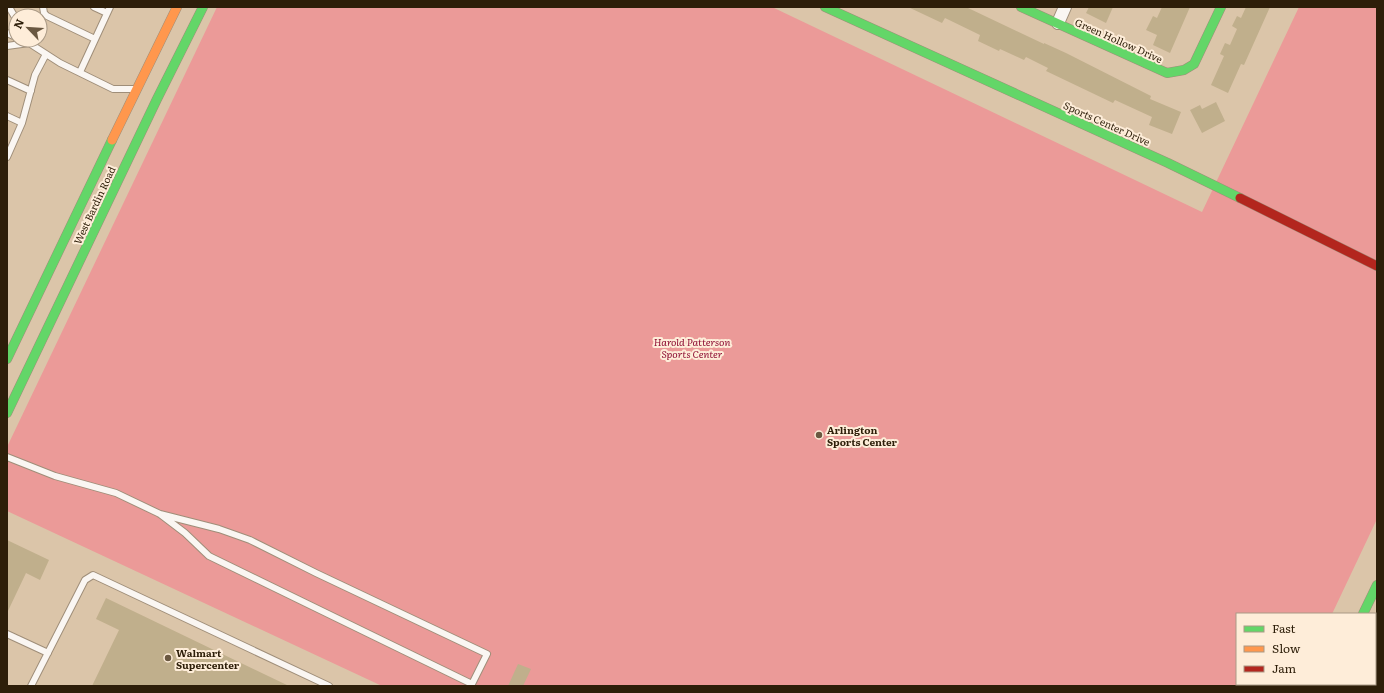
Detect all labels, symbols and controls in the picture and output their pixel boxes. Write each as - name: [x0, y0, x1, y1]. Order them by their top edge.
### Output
- north arrow: [8, 8, 48, 48]
- street label: Green Hollow Drive: [1073, 14, 1165, 66]
- text: N: [9, 16, 27, 31]
- street label: Sports Center Drive: [1061, 97, 1153, 149]
- street label: West Bardin Road: [69, 164, 119, 246]
- park label: Harold Patterson Sports Center: [654, 334, 730, 361]
- place label: Arlington Sports Center: [827, 422, 898, 449]
- marker: Arlington Sports Center: [814, 430, 824, 440]
- legend: [1236, 613, 1376, 685]
- text: Fast: [1272, 619, 1296, 637]
- text: Slow: [1272, 639, 1301, 657]
- place label: Walmart Supercenter: [176, 645, 240, 672]
- marker: Walmart Supercenter: [163, 653, 173, 663]
- text: Jam: [1272, 659, 1297, 677]

